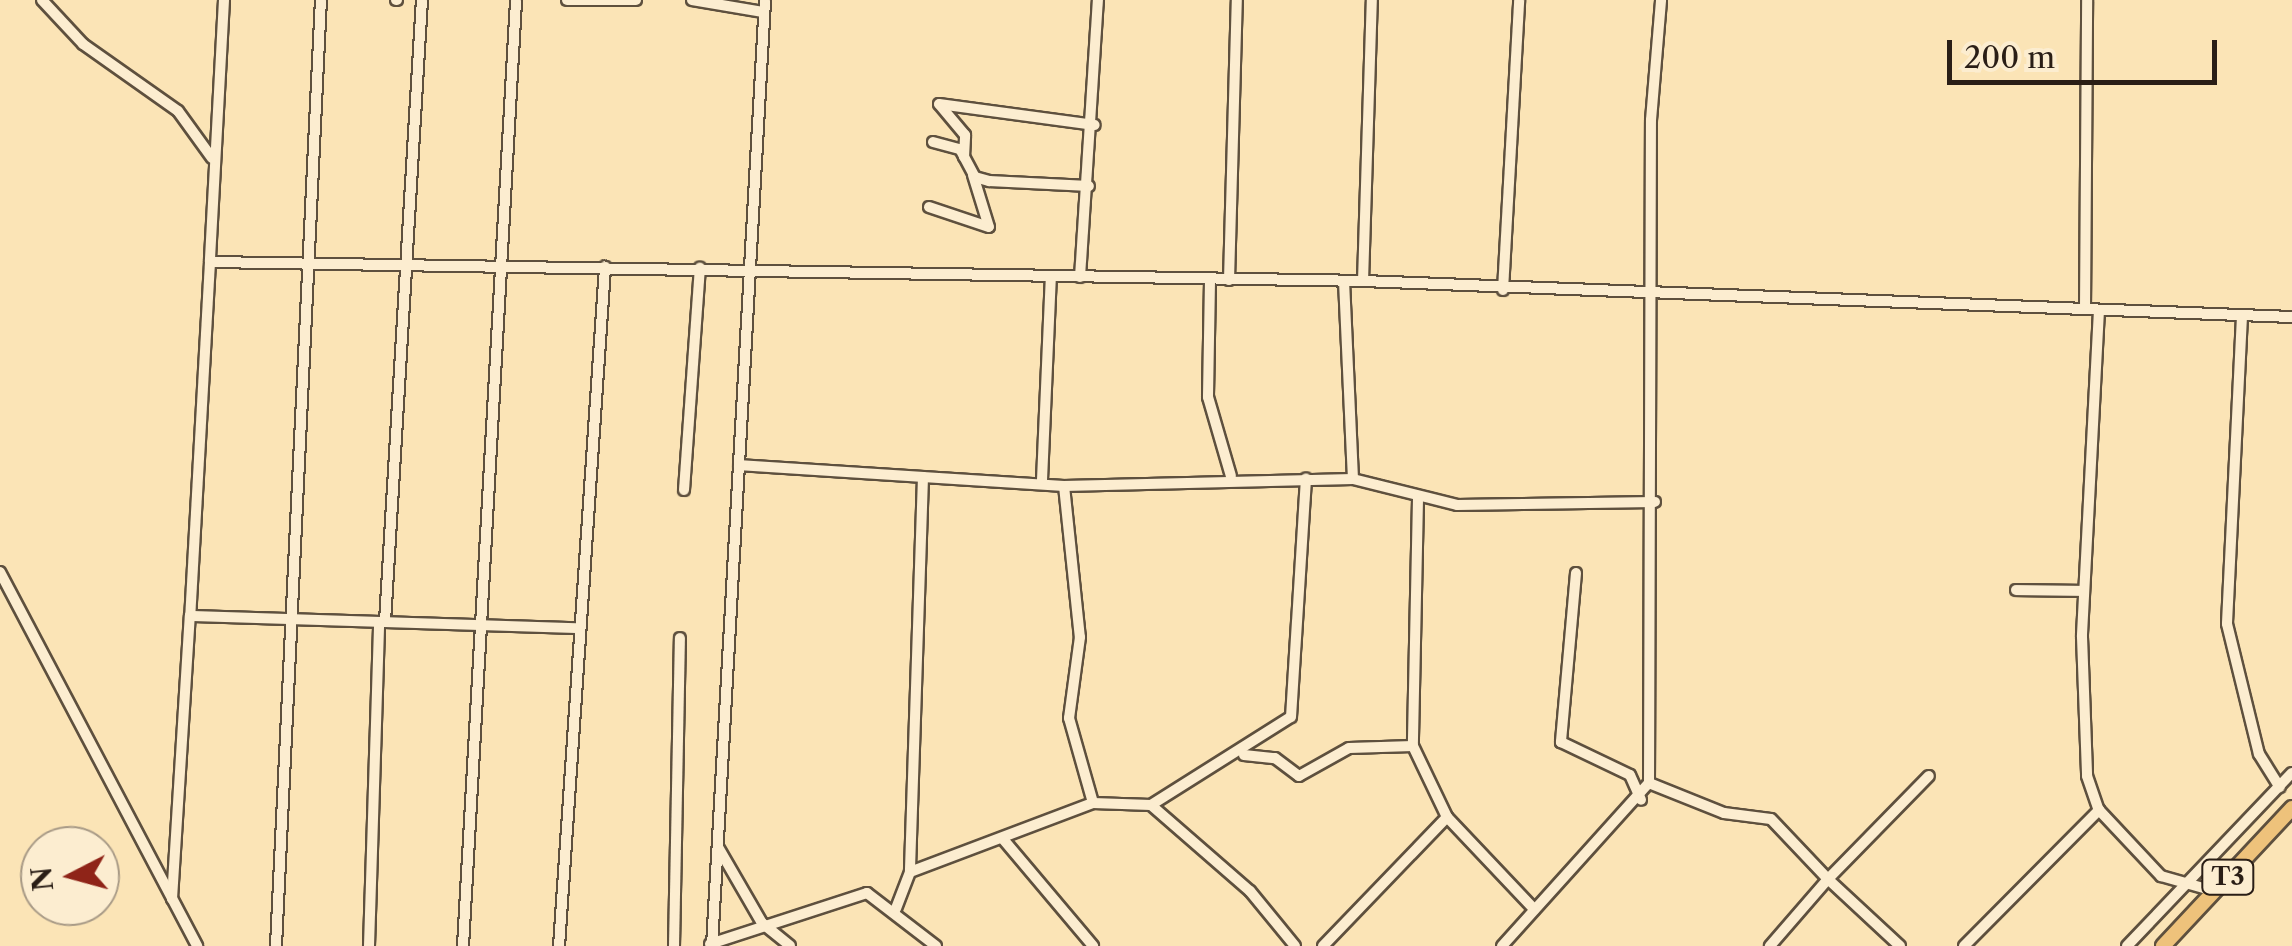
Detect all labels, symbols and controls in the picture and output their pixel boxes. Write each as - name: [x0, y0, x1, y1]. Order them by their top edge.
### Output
- scale bar: [1952, 20, 2222, 82]
- text: 200 m: [1964, 39, 2055, 76]
- north arrow: [20, 826, 120, 926]
- road number: T3: [2200, 857, 2256, 897]
- text: N: [24, 865, 60, 893]

